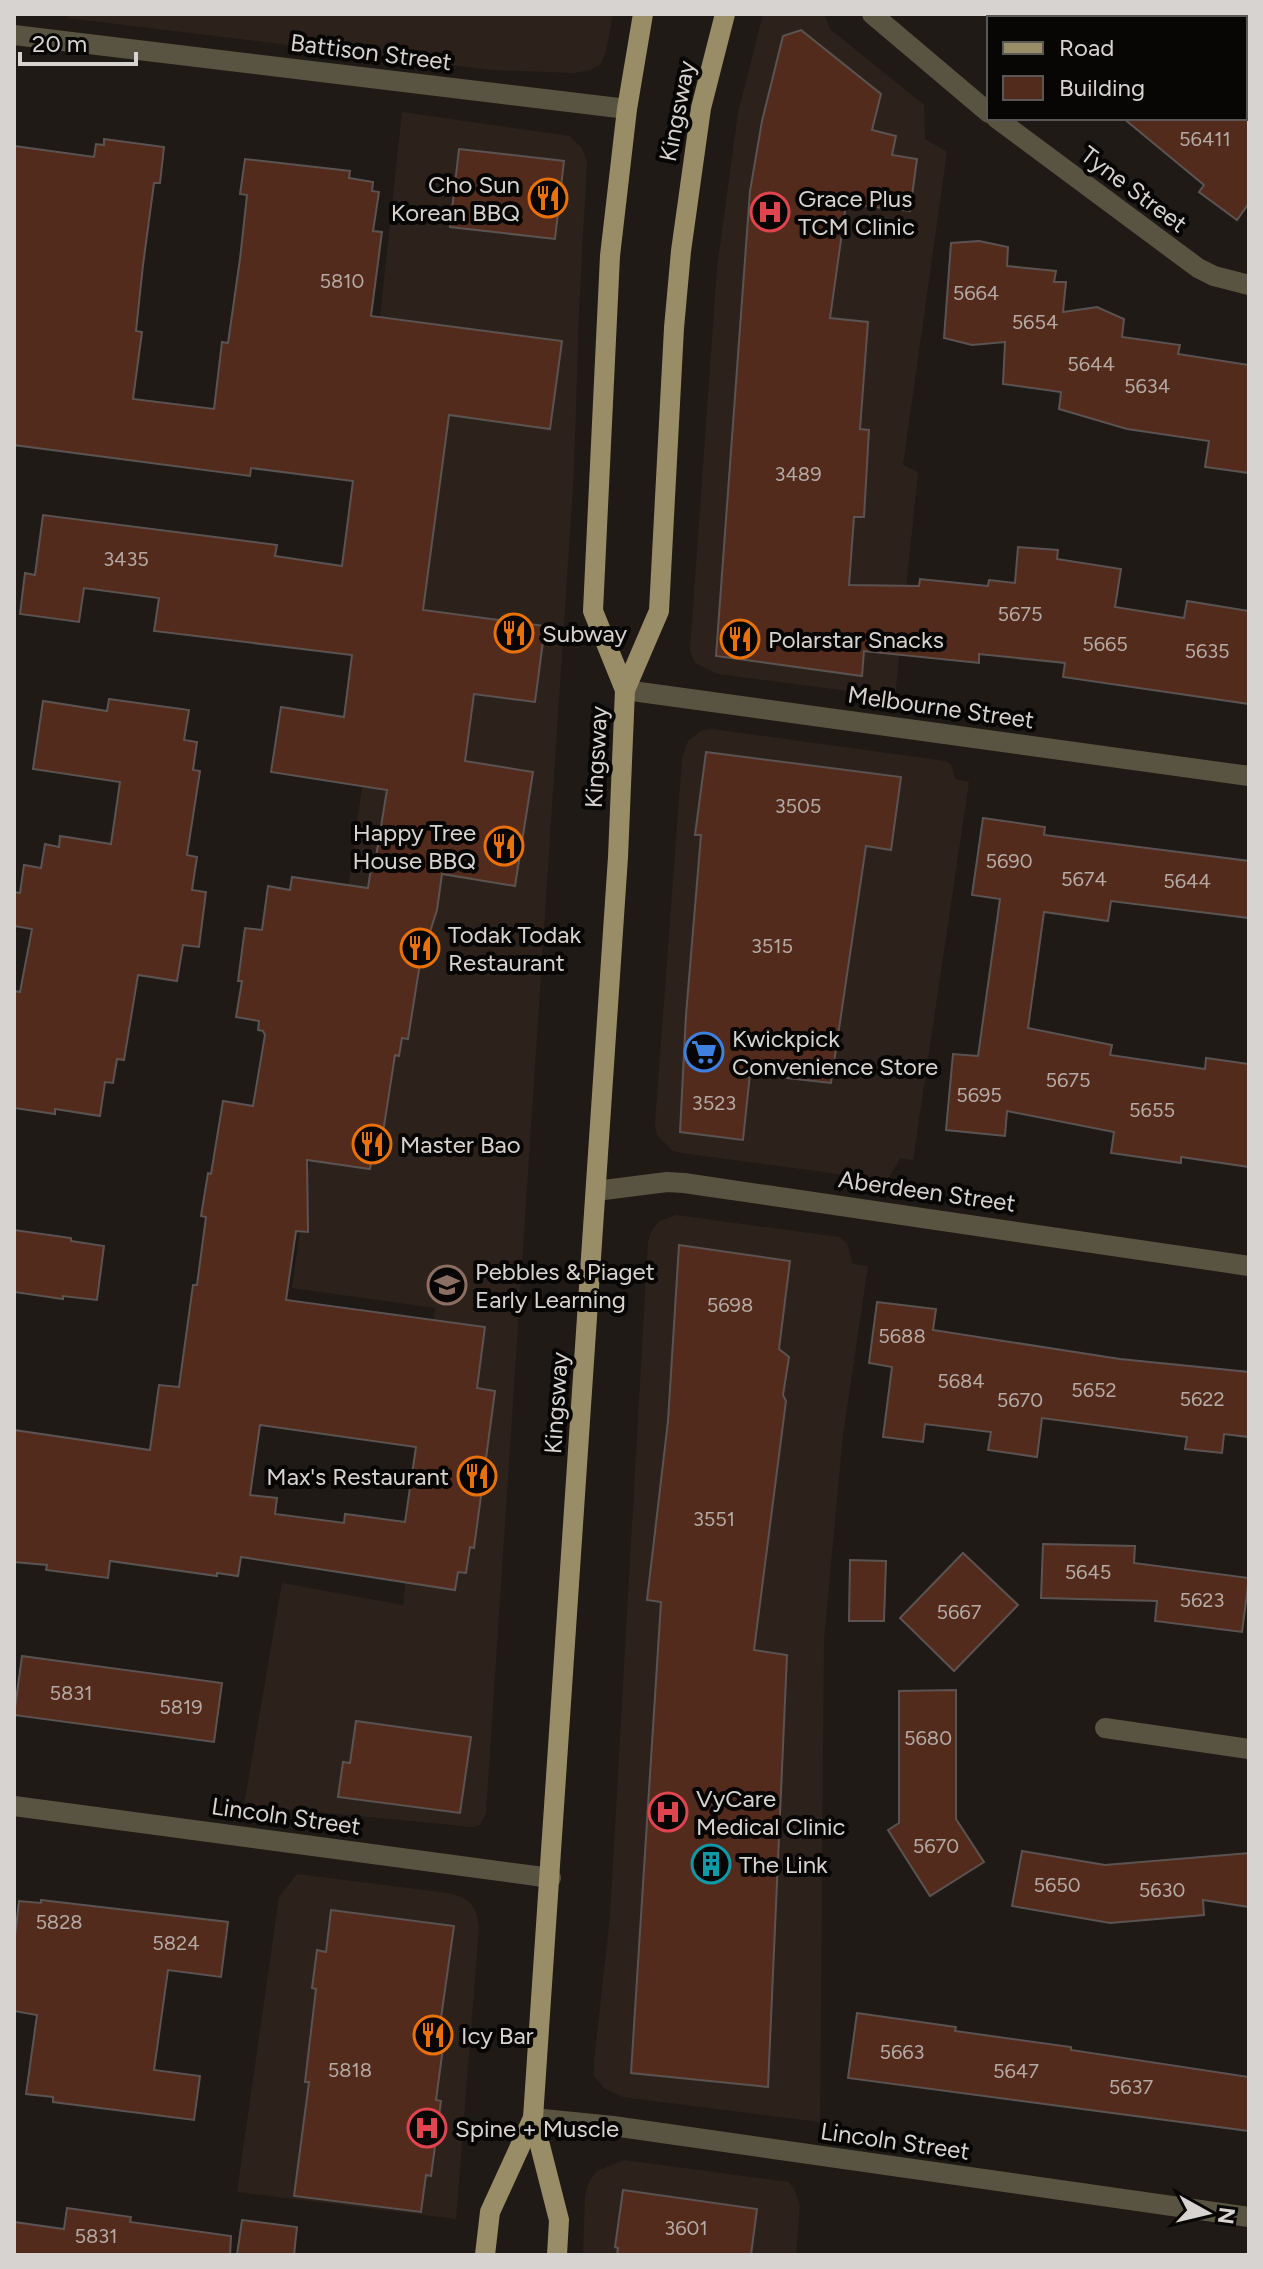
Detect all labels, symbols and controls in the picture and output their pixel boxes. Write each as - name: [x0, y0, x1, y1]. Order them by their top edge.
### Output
- scale bar: [20, 16, 136, 66]
- legend: [987, 16, 1247, 120]
- street label: Battison Street: [289, 28, 453, 76]
- text: 20 m: [32, 29, 87, 58]
- text: Road: [1059, 33, 1114, 62]
- street label: Kingsway: [653, 58, 701, 164]
- text: Building: [1059, 73, 1145, 102]
- house number: 56411: [1179, 127, 1231, 151]
- street label: Tyne Street: [1075, 140, 1193, 238]
- place label: Cho Sun Korean BBQ: [391, 170, 520, 227]
- restaurant icon: Cho Sun Korean BBQ: [527, 177, 569, 219]
- place label: Grace Plus TCM Clinic: [798, 184, 915, 241]
- hospital icon: Grace Plus TCM Clinic: [749, 191, 791, 233]
- house number: 5810: [320, 269, 364, 293]
- house number: 5664: [953, 281, 999, 305]
- house number: 5654: [1012, 310, 1058, 334]
- house number: 5644: [1067, 352, 1115, 376]
- house number: 5634: [1124, 374, 1170, 398]
- house number: 3489: [775, 462, 821, 486]
- house number: 3435: [103, 547, 149, 571]
- house number: 5675: [997, 602, 1043, 626]
- restaurant icon: Subway: [493, 612, 535, 654]
- restaurant icon: Polarstar Snacks: [719, 618, 761, 660]
- place label: Subway: [542, 619, 627, 648]
- place label: Polarstar Snacks: [768, 625, 944, 654]
- house number: 5665: [1082, 632, 1128, 656]
- house number: 5635: [1184, 639, 1230, 663]
- street label: Melbourne Street: [846, 680, 1036, 734]
- street label: Kingsway: [579, 705, 613, 809]
- house number: 3505: [775, 794, 821, 818]
- place label: Happy Tree House BBQ: [352, 818, 476, 875]
- restaurant icon: Happy Tree House BBQ: [483, 825, 525, 867]
- house number: 5690: [986, 849, 1032, 873]
- house number: 5674: [1061, 867, 1107, 891]
- house number: 5644: [1163, 869, 1211, 893]
- place label: Todak Todak Restaurant: [448, 920, 582, 977]
- restaurant icon: Todak Todak Restaurant: [399, 927, 441, 969]
- house number: 3515: [751, 934, 793, 958]
- place label: Kwickpick Convenience Store: [732, 1024, 938, 1081]
- supermarket icon: Kwickpick Convenience Store: [683, 1031, 725, 1073]
- house number: 5675: [1045, 1068, 1091, 1092]
- house number: 5695: [956, 1083, 1002, 1107]
- house number: 3523: [692, 1091, 736, 1115]
- house number: 5655: [1129, 1098, 1175, 1122]
- restaurant icon: Master Bao: [351, 1123, 393, 1165]
- place label: Master Bao: [400, 1130, 521, 1159]
- street label: Aberdeen Street: [837, 1164, 1017, 1218]
- place label: Pebbles & Piaget Early Learning: [475, 1257, 655, 1314]
- school or university icon: Pebbles & Piaget Early Learning: [426, 1264, 468, 1306]
- house number: 5698: [707, 1293, 753, 1317]
- house number: 5688: [878, 1324, 926, 1348]
- street label: Kingsway: [538, 1351, 574, 1455]
- house number: 5684: [937, 1369, 985, 1393]
- house number: 5652: [1071, 1378, 1117, 1402]
- house number: 5622: [1179, 1387, 1225, 1411]
- house number: 5670: [997, 1388, 1043, 1412]
- restaurant icon: Max's Restaurant: [456, 1455, 498, 1497]
- place label: Max's Restaurant: [266, 1462, 449, 1491]
- house number: 3551: [693, 1507, 735, 1531]
- house number: 5645: [1065, 1560, 1111, 1584]
- house number: 5623: [1180, 1588, 1224, 1612]
- house number: 5667: [937, 1600, 982, 1624]
- house number: 5831: [50, 1681, 92, 1705]
- house number: 5819: [159, 1695, 203, 1719]
- house number: 5680: [904, 1726, 952, 1750]
- place label: VyCare Medical Clinic: [696, 1784, 846, 1841]
- street label: Lincoln Street: [210, 1791, 362, 1841]
- hospital icon: VyCare Medical Clinic: [647, 1791, 689, 1833]
- house number: 5670: [913, 1834, 959, 1858]
- building icon: The Link: [690, 1843, 732, 1885]
- place label: The Link: [739, 1850, 828, 1879]
- house number: 5650: [1033, 1873, 1081, 1897]
- house number: 5630: [1139, 1878, 1185, 1902]
- house number: 5828: [35, 1910, 83, 1934]
- house number: 5824: [152, 1931, 200, 1955]
- restaurant icon: Icy Bar: [412, 2014, 454, 2056]
- place label: Icy Bar: [461, 2021, 534, 2050]
- house number: 5663: [879, 2040, 925, 2064]
- house number: 5818: [328, 2058, 372, 2082]
- house number: 5647: [993, 2059, 1039, 2083]
- house number: 5637: [1109, 2075, 1153, 2099]
- hospital icon: Spine + Muscle: [406, 2107, 448, 2149]
- place label: Spine + Muscle: [455, 2114, 619, 2143]
- street label: Lincoln Street: [819, 2116, 971, 2166]
- north arrow: [1167, 2173, 1247, 2253]
- text: N: [1212, 2205, 1241, 2226]
- house number: 3601: [664, 2216, 708, 2240]
- house number: 5831: [75, 2224, 117, 2248]

